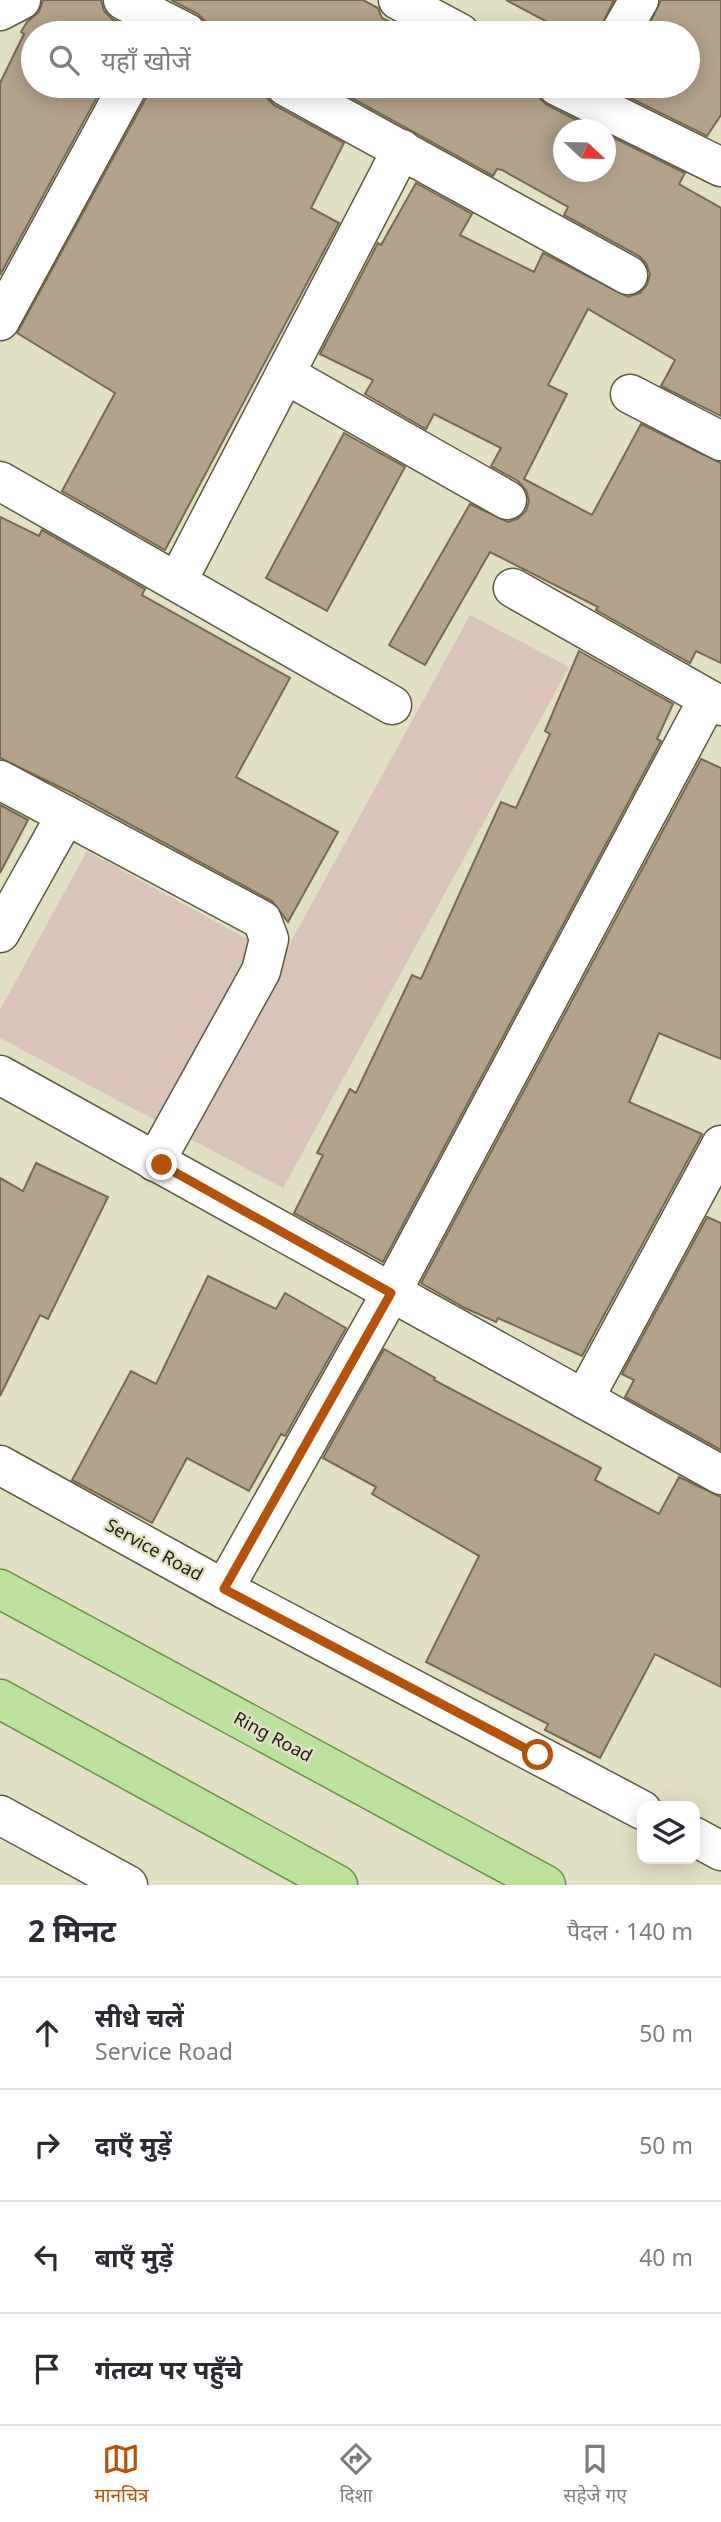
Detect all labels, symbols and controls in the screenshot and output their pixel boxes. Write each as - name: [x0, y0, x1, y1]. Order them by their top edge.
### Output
- search box: [21, 21, 700, 98]
- icon: search: [45, 41, 83, 79]
- text: यहाँ खोजें: [101, 42, 191, 78]
- north arrow: [553, 119, 616, 182]
- route end: [146, 1149, 177, 1180]
- street label: Service Road: [101, 1512, 208, 1586]
- street label: Ring Road: [230, 1705, 317, 1767]
- route start: [522, 1739, 553, 1770]
- map controls: [637, 1801, 700, 1864]
- button: layers: [637, 1801, 700, 1864]
- text: 2 मिनट: [28, 1910, 116, 1951]
- text: पैदल · 140 m: [567, 1915, 693, 1947]
- text: सीधे चलें: [95, 1999, 184, 2035]
- icon: ahead: [28, 2014, 66, 2052]
- text: 50 m: [639, 2017, 693, 2049]
- text: Service Road: [95, 2035, 233, 2067]
- icon: right: [28, 2126, 66, 2164]
- text: दाएँ मुड़ें: [95, 2127, 172, 2163]
- text: 50 m: [639, 2129, 693, 2161]
- icon: left: [28, 2238, 66, 2276]
- text: बाएँ मुड़ें: [95, 2239, 173, 2275]
- text: 40 m: [639, 2241, 693, 2273]
- icon: arrive: [28, 2350, 66, 2388]
- text: गंतव्य पर पहुँचे: [95, 2351, 242, 2387]
- tab: मानचित्र: [94, 2440, 149, 2508]
- tab: दिशा: [337, 2440, 375, 2508]
- tab: सहेजे गए: [564, 2440, 627, 2508]

